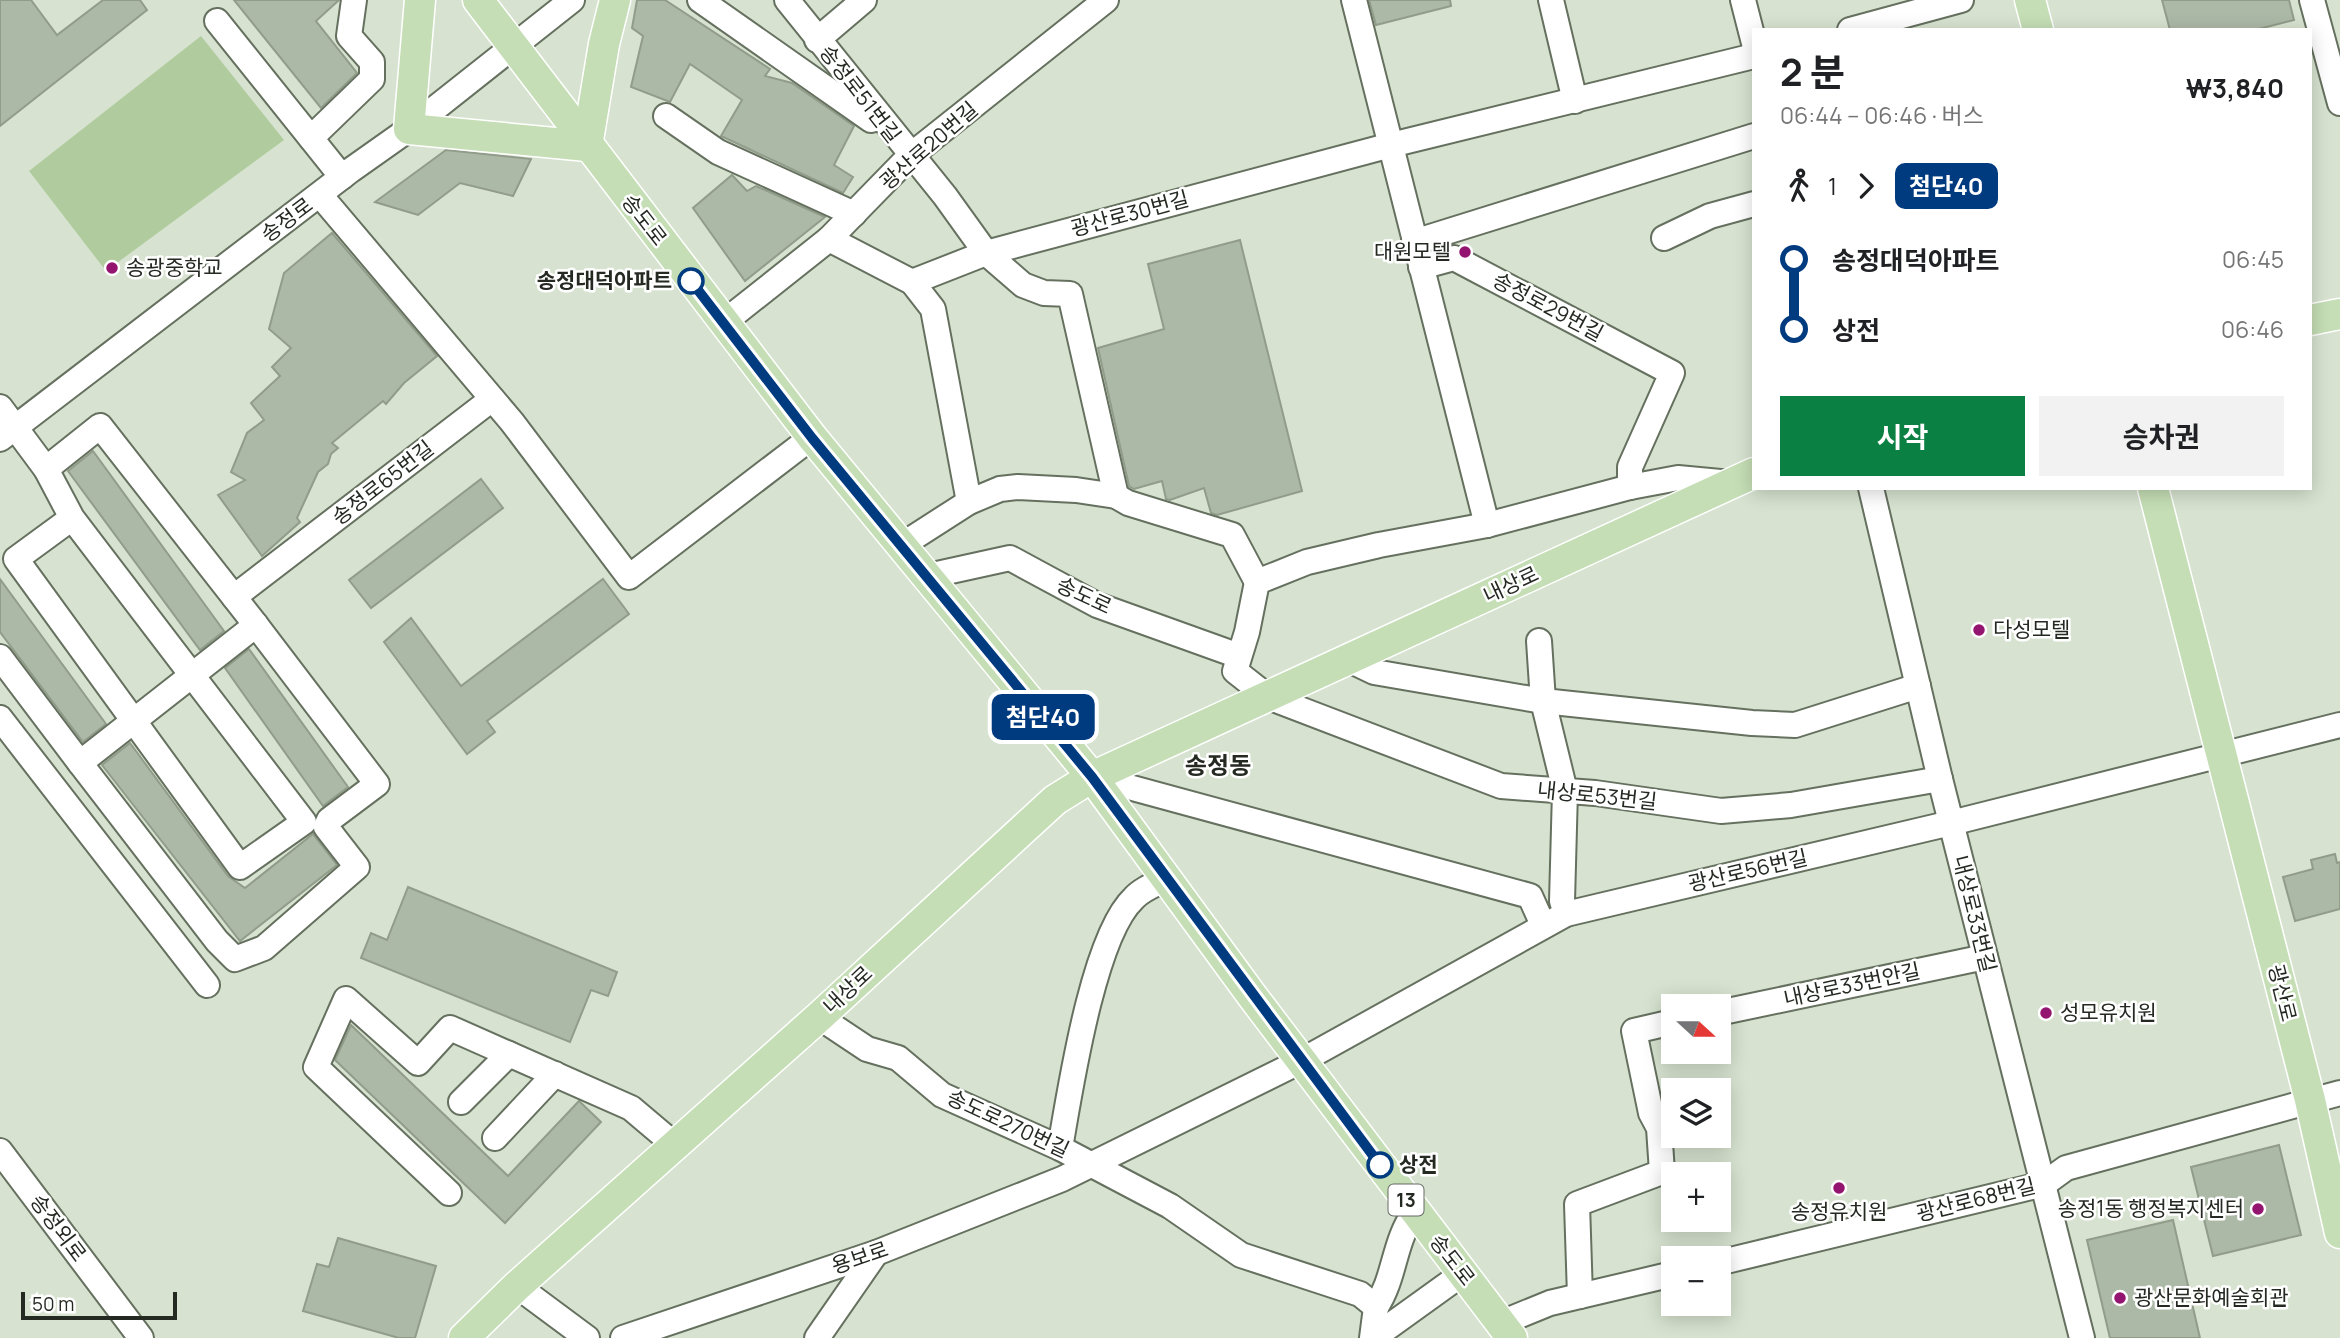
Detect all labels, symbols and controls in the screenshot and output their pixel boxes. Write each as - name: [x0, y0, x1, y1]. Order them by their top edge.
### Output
- street label: 송정로51번길: [814, 39, 908, 148]
- text: 2 분: [1780, 45, 1845, 97]
- text: ₩3,840: [2186, 70, 2284, 106]
- street label: 광산로20번길: [873, 95, 983, 196]
- text: 06:44 – 06:46 · 버스: [1780, 99, 1984, 131]
- icon: walk: [1780, 167, 1818, 205]
- icon: forward: [1847, 167, 1885, 205]
- text: 첨단40: [1909, 169, 1984, 202]
- text: 1: [1828, 170, 1837, 202]
- street label: 광산로30번길: [1068, 184, 1192, 242]
- street label: 송도로: [616, 188, 674, 251]
- street label: 송정로: [255, 191, 318, 248]
- place label: 대원모텔: [1374, 237, 1451, 265]
- text: 송정대덕아파트: [1832, 242, 1999, 278]
- text: 06:45: [2222, 243, 2284, 275]
- marker: 대원모텔: [1457, 244, 1473, 260]
- place label: 송광중학교: [126, 253, 223, 281]
- marker: 송광중학교: [104, 260, 120, 276]
- street label: 송정로29번길: [1488, 265, 1609, 347]
- place label: 송정대덕아파트: [537, 266, 672, 294]
- marker: 송정대덕아파트: [678, 268, 704, 294]
- text: 상전: [1832, 312, 1880, 348]
- text: 06:46: [2221, 313, 2284, 345]
- button: 시작: [1780, 396, 2025, 476]
- button: 승차권: [2039, 396, 2284, 476]
- street label: 송정로65번길: [326, 434, 439, 531]
- street label: 내상로: [1478, 559, 1543, 609]
- street label: 송도로: [1052, 570, 1117, 620]
- place label: 다성모텔: [1993, 615, 2070, 643]
- marker: 다성모텔: [1971, 622, 1987, 638]
- line badge: 첨단40: [994, 694, 1092, 740]
- text: 첨단40: [1006, 700, 1080, 733]
- district label: 송정동: [1185, 748, 1251, 781]
- street label: 내상로53번길: [1536, 775, 1658, 815]
- street label: 광산로56번길: [1685, 843, 1810, 897]
- street label: 내상로33번길: [1947, 852, 2003, 975]
- street label: 내상로33번안길: [1781, 956, 1923, 1012]
- street label: 내상로: [817, 959, 878, 1019]
- street label: 광산로: [2262, 961, 2304, 1024]
- north arrow: [1661, 994, 1731, 1064]
- map controls: [1661, 994, 1731, 1316]
- place label: 성모유치원: [2060, 998, 2157, 1026]
- marker: 성모유치원: [2038, 1005, 2054, 1021]
- button: layers: [1661, 1078, 1731, 1148]
- street label: 송도로270번길: [943, 1083, 1074, 1164]
- place label: 상전: [1399, 1150, 1438, 1178]
- marker: 상전: [1367, 1152, 1393, 1178]
- button: +: [1661, 1162, 1731, 1232]
- street label: 광산로68번길: [1913, 1171, 2038, 1227]
- marker: 송정유치원: [1831, 1180, 1847, 1196]
- road number: 13: [1388, 1184, 1424, 1216]
- street label: 송정외로: [24, 1188, 93, 1267]
- place label: 송정1동 행정복지센터: [2058, 1194, 2244, 1222]
- place label: 송정유치원: [1791, 1197, 1887, 1225]
- marker: 송정1동 행정복지센터: [2250, 1201, 2266, 1217]
- street label: 송도로: [1424, 1228, 1482, 1291]
- street label: 용보로: [828, 1234, 892, 1280]
- button: −: [1661, 1246, 1731, 1316]
- place label: 광산문화예술회관: [2134, 1283, 2289, 1311]
- scale bar: [21, 1289, 177, 1321]
- marker: 광산문화예술회관: [2112, 1290, 2128, 1306]
- text: 50 m: [32, 1291, 74, 1317]

